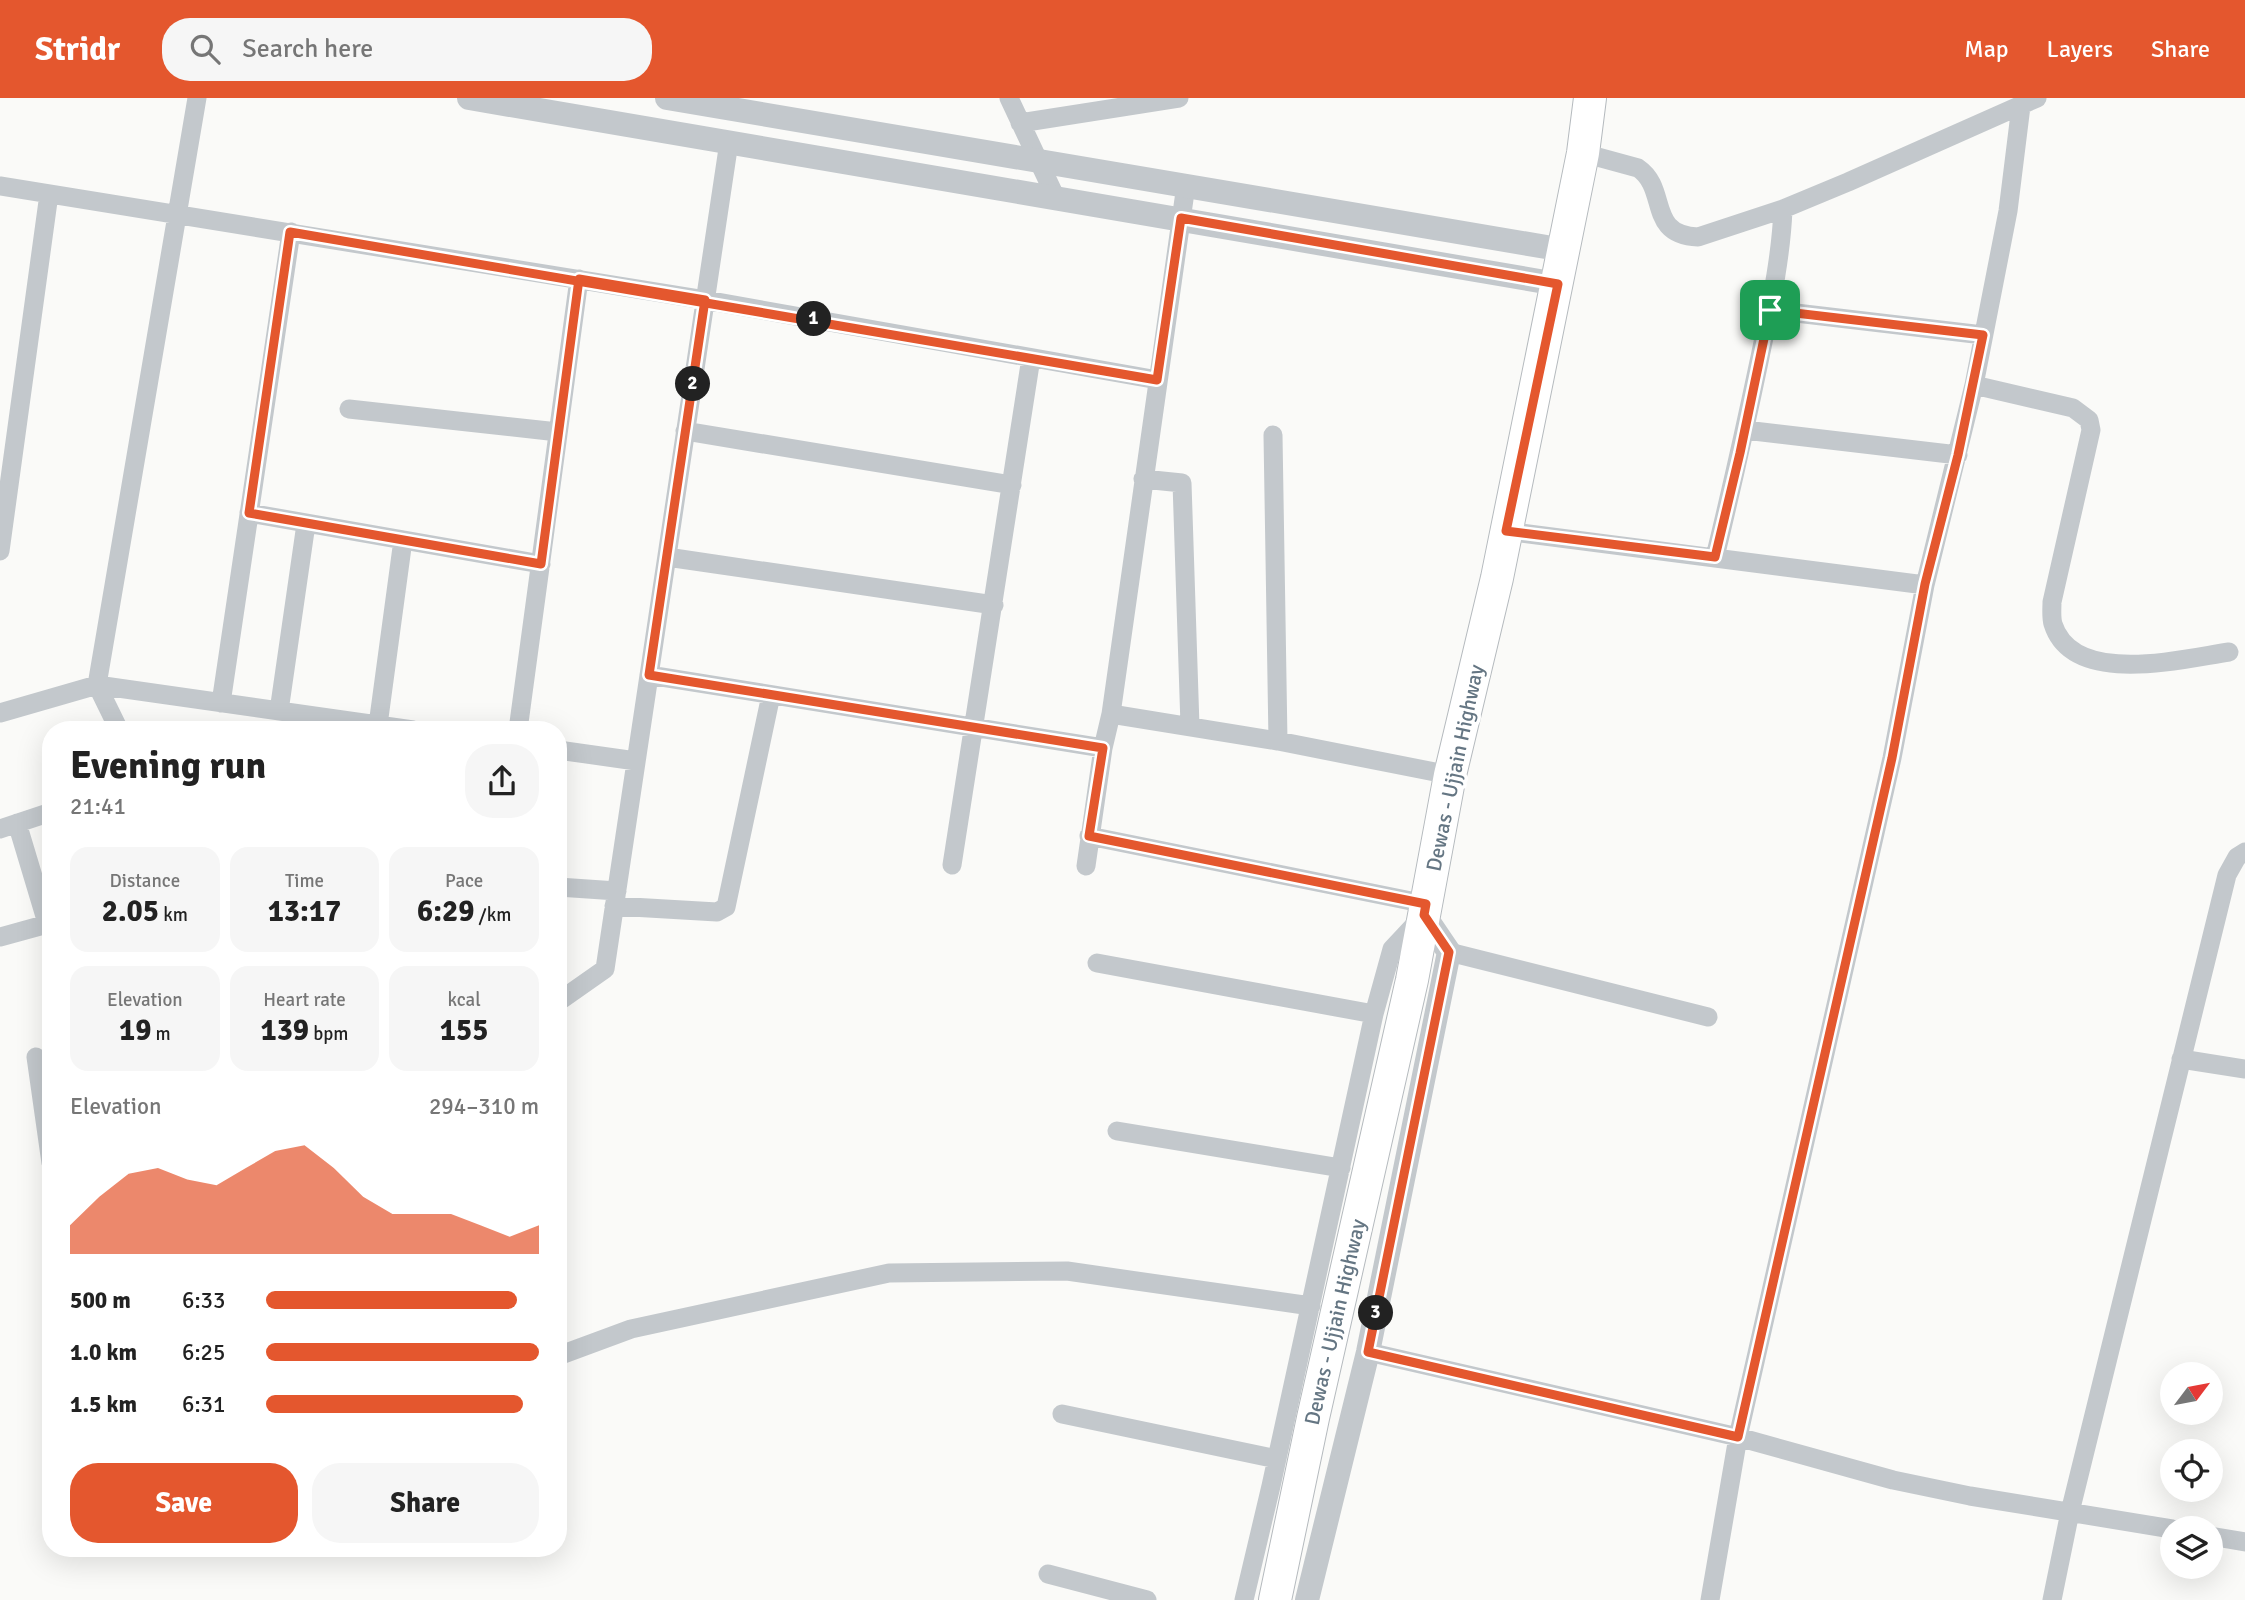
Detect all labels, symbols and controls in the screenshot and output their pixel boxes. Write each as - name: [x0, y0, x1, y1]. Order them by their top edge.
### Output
- search box: [162, 18, 652, 81]
- text: Stridr: [35, 29, 120, 70]
- icon: search: [186, 30, 224, 68]
- text: Search here: [242, 33, 373, 65]
- text: Map: [1964, 34, 2009, 64]
- text: Layers: [2047, 34, 2113, 64]
- text: Share: [2151, 34, 2210, 64]
- pin: [1740, 280, 1800, 340]
- icon: arrive: [1751, 291, 1789, 329]
- pin: 1: [796, 302, 832, 336]
- text: 1: [808, 306, 819, 330]
- pin: 2: [676, 366, 710, 402]
- text: 2: [687, 371, 698, 395]
- street label: Dewas - Ujjain Highway: [1420, 662, 1490, 874]
- text: Evening run: [70, 742, 266, 789]
- button: share: [465, 744, 539, 818]
- text: 21:41: [70, 792, 126, 821]
- text: Distance: [109, 869, 180, 893]
- text: Time: [285, 869, 324, 893]
- text: Pace: [445, 869, 483, 893]
- text: 2.05: [102, 893, 159, 930]
- text: 13:17: [268, 893, 341, 930]
- text: 6:29: [417, 893, 474, 930]
- text: km: [159, 903, 188, 927]
- text: /km: [474, 903, 511, 927]
- text: Elevation: [107, 988, 183, 1012]
- text: Heart rate: [263, 988, 346, 1012]
- text: kcal: [448, 988, 481, 1012]
- text: 19: [119, 1012, 151, 1049]
- text: 139: [260, 1012, 309, 1049]
- text: 155: [440, 1012, 488, 1049]
- text: m: [151, 1022, 171, 1046]
- text: bpm: [309, 1022, 349, 1046]
- text: Elevation: [70, 1092, 162, 1121]
- text: 294–310 m: [429, 1092, 539, 1121]
- street label: Dewas - Ujjain Highway: [1299, 1216, 1371, 1428]
- text: 500 m: [70, 1286, 131, 1315]
- text: 6:33: [182, 1286, 225, 1315]
- pin: 3: [1358, 1296, 1394, 1330]
- text: 3: [1370, 1300, 1381, 1324]
- text: 1.0 km: [70, 1338, 137, 1367]
- text: 6:25: [182, 1338, 225, 1367]
- north arrow: [2160, 1362, 2222, 1424]
- map controls: [2160, 1362, 2223, 1579]
- text: 1.5 km: [70, 1390, 137, 1419]
- text: 6:31: [182, 1390, 225, 1419]
- button: locate: [2160, 1439, 2223, 1502]
- button: Save: [70, 1463, 298, 1543]
- button: Share: [312, 1463, 539, 1543]
- button: layers: [2160, 1516, 2223, 1579]

